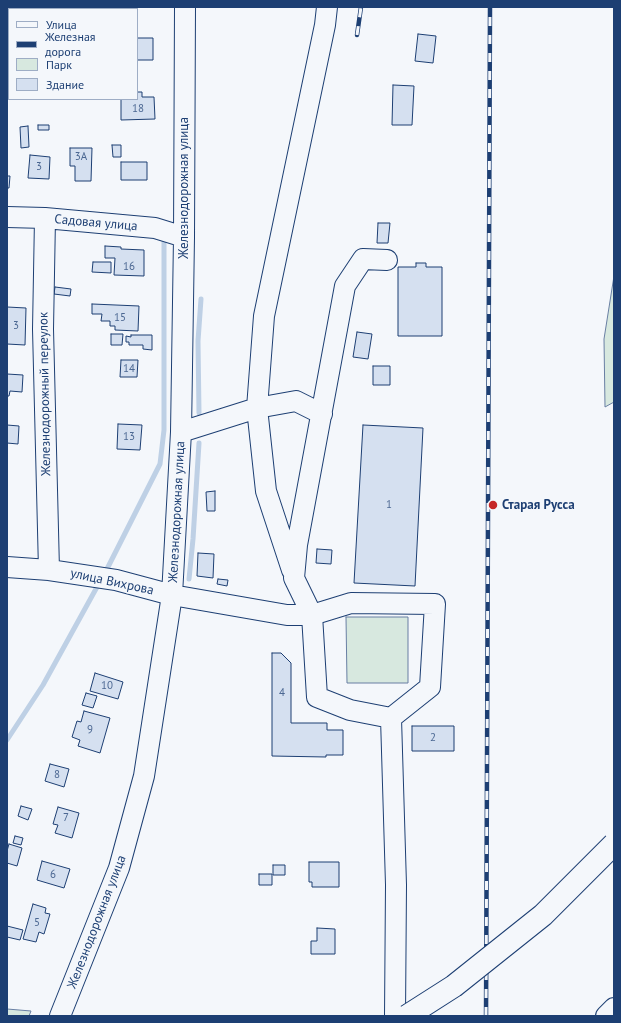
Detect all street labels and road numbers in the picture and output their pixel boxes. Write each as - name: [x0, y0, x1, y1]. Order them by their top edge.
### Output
- street label: Железнодорожная улица: [176, 117, 192, 259]
- street label: Садовая улица: [54, 212, 138, 234]
- street label: Железнодорожный переулок: [36, 312, 54, 476]
- street label: Железнодорожная улица: [165, 441, 189, 583]
- street label: улица Вихрова: [69, 566, 155, 598]
- street label: Железнодорожная улица: [64, 853, 130, 991]

